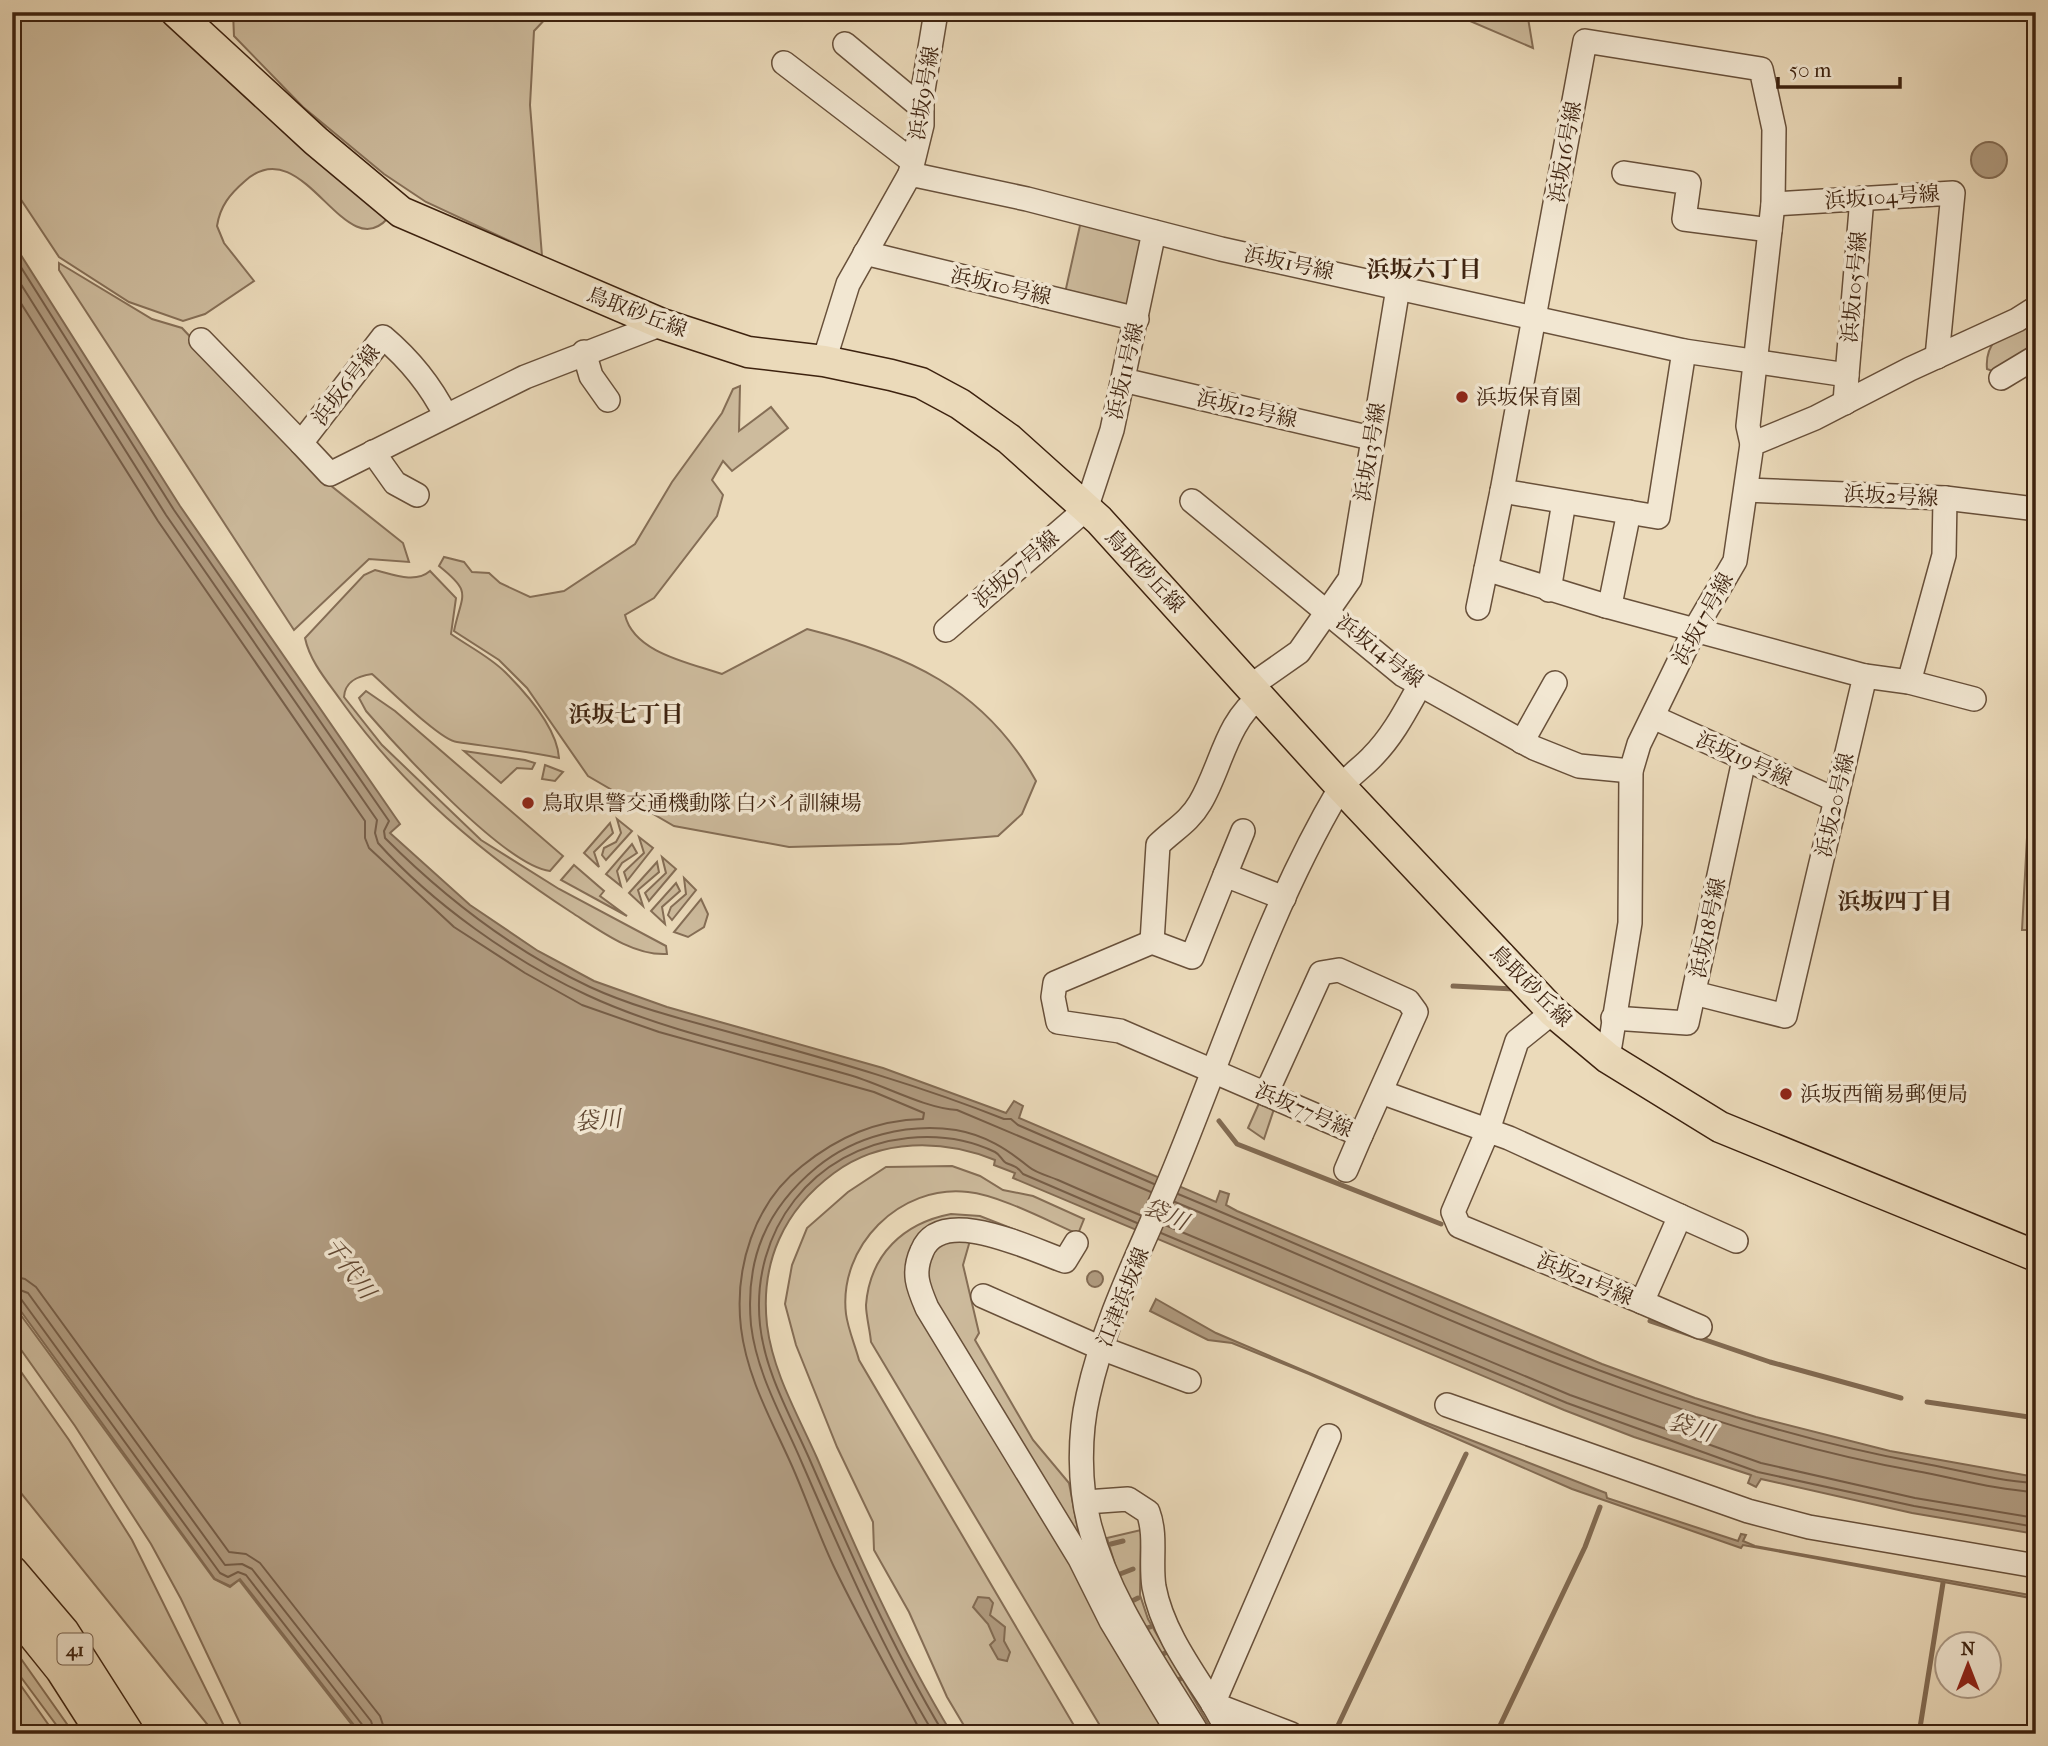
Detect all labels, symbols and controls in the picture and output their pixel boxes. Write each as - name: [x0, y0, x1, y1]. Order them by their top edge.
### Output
- street label: 浜坂9号線: [905, 44, 943, 142]
- scale bar: [1778, 46, 1901, 90]
- text: 50 m: [1789, 58, 1832, 82]
- street label: 浜坂16号線: [1544, 99, 1586, 205]
- street label: 浜坂104号線: [1824, 181, 1940, 213]
- street label: 浜坂105号線: [1837, 230, 1871, 344]
- street label: 浜坂1号線: [1242, 242, 1336, 284]
- district label: 浜坂六丁目: [1367, 256, 1482, 283]
- street label: 浜坂10号線: [948, 263, 1054, 309]
- street label: 鳥取砂丘線: [584, 282, 690, 342]
- street label: 浜坂11号線: [1102, 320, 1148, 422]
- street label: 浜坂6号線: [307, 340, 385, 430]
- place label: 浜坂保育園: [1476, 385, 1581, 409]
- street label: 浜坂12号線: [1194, 386, 1300, 432]
- marker: 浜坂保育園: [1454, 389, 1470, 405]
- street label: 浜坂13号線: [1350, 401, 1390, 503]
- street label: 浜坂2号線: [1843, 482, 1939, 510]
- street label: 鳥取砂丘線: [1100, 524, 1190, 618]
- street label: 浜坂97号線: [968, 525, 1064, 613]
- street label: 浜坂17号線: [1668, 569, 1738, 669]
- street label: 浜坂14号線: [1332, 610, 1428, 692]
- district label: 浜坂七丁目: [569, 701, 684, 728]
- street label: 浜坂19号線: [1692, 727, 1796, 791]
- street label: 浜坂20号線: [1811, 750, 1859, 860]
- place label: 鳥取県警交通機動隊 白バイ訓練場: [542, 791, 862, 815]
- marker: 鳥取県警交通機動隊 白バイ訓練場: [520, 795, 536, 811]
- street label: 浜坂18号線: [1686, 876, 1730, 980]
- district label: 浜坂四丁目: [1838, 888, 1953, 915]
- street label: 鳥取砂丘線: [1485, 940, 1577, 1032]
- street label: 浜坂77号線: [1251, 1078, 1357, 1142]
- place label: 浜坂西簡易郵便局: [1800, 1082, 1968, 1106]
- marker: 浜坂西簡易郵便局: [1778, 1086, 1794, 1102]
- water label: 袋川: [574, 1105, 625, 1136]
- water label: 袋川: [1139, 1193, 1195, 1237]
- water label: 千代川: [318, 1232, 383, 1307]
- street label: 江津浜坂線: [1092, 1244, 1154, 1350]
- street label: 浜坂21号線: [1533, 1248, 1637, 1310]
- water label: 袋川: [1665, 1408, 1720, 1448]
- north arrow: [1932, 1630, 2002, 1700]
- road number: 41: [57, 1634, 92, 1665]
- text: N: [1961, 1638, 1976, 1660]

